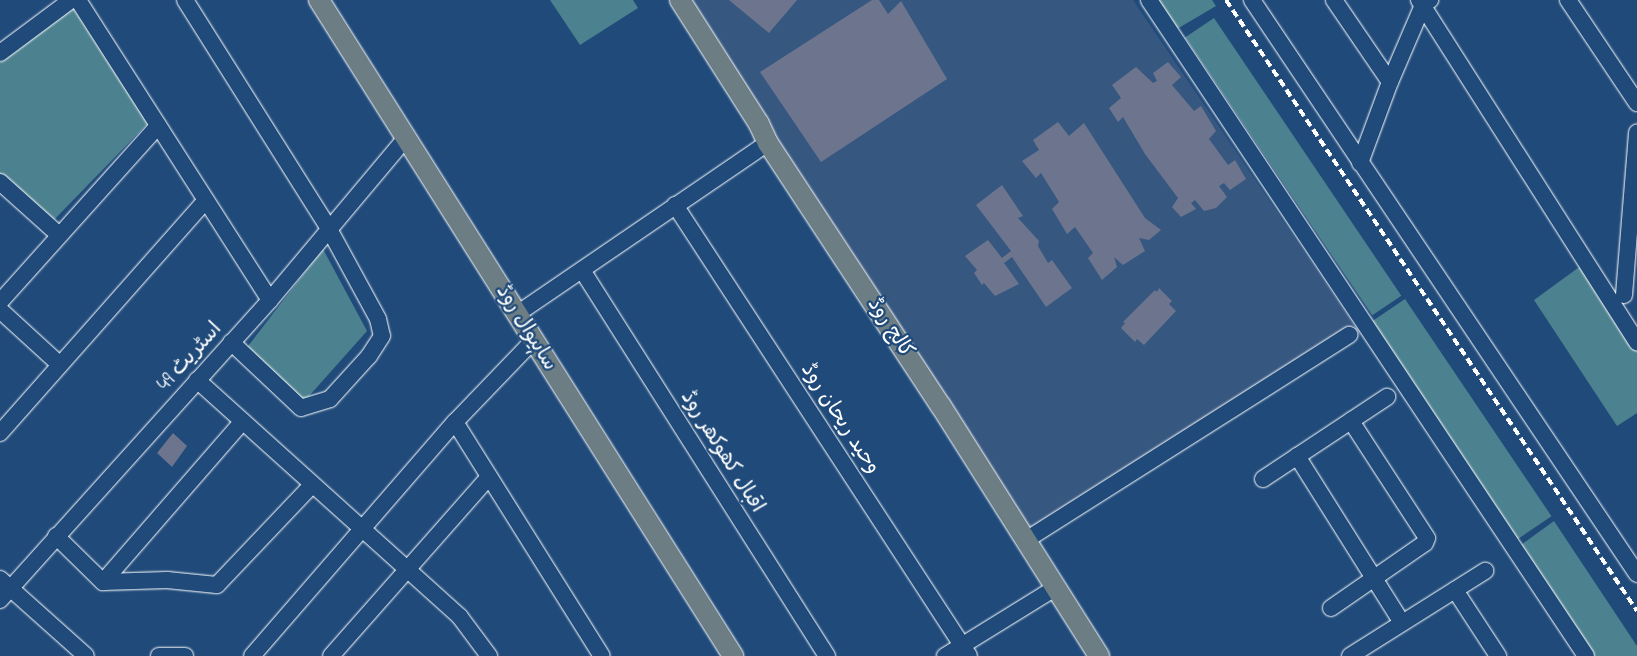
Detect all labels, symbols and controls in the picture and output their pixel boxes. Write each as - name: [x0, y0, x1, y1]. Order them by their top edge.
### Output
- street label: ساہیوال روڈ: [490, 281, 562, 375]
- street label: کالج روڈ: [861, 293, 919, 363]
- street label: اسٹریٹ 49: [152, 317, 228, 397]
- street label: وحید ریحان روڈ: [795, 359, 885, 479]
- street label: اقبال کھوکھر روڈ: [674, 386, 770, 518]

